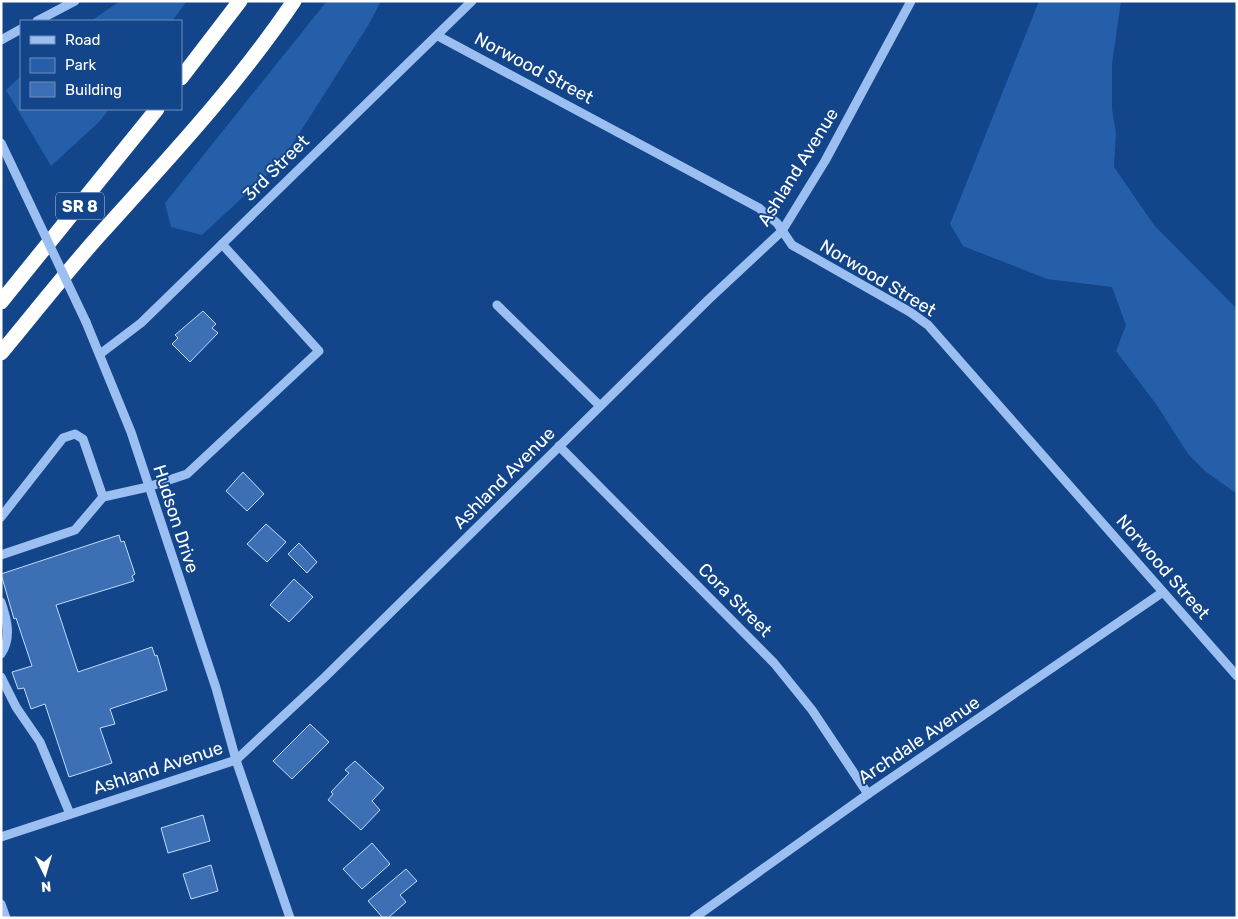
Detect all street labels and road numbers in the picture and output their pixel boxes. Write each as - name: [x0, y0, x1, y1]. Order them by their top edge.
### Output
- street label: Norwood Street: [471, 27, 597, 109]
- street label: Ashland Avenue: [753, 104, 843, 230]
- street label: 3rd Street: [238, 130, 314, 206]
- road number: SR 8: [56, 192, 104, 220]
- street label: Norwood Street: [816, 235, 940, 321]
- street label: Ashland Avenue: [448, 422, 560, 534]
- street label: Hudson Drive: [148, 462, 204, 576]
- street label: Norwood Street: [1111, 510, 1215, 624]
- street label: Cora Street: [693, 558, 777, 642]
- street label: Archdale Avenue: [854, 691, 984, 789]
- street label: Ashland Avenue: [90, 737, 226, 799]

